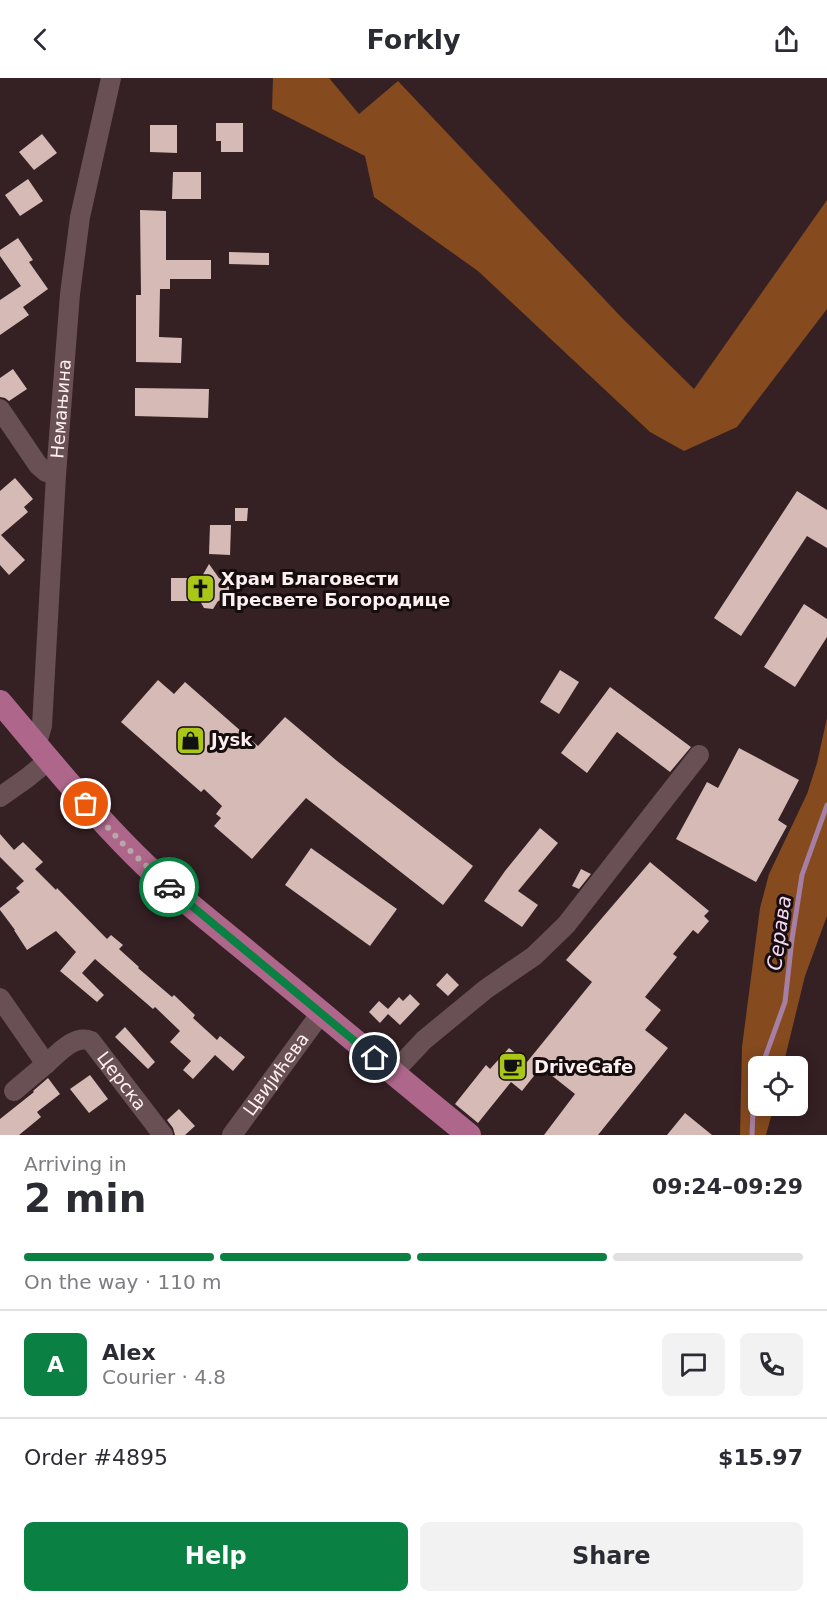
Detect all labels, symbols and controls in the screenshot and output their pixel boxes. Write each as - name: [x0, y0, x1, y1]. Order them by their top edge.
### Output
- icon: back: [24, 23, 57, 56]
- icon: share: [770, 23, 803, 56]
- text: Forkly: [366, 24, 461, 55]
- street label: Немањина: [46, 358, 75, 459]
- place label: Храм Благовести Пресвете Богородице: [221, 568, 450, 610]
- church icon: Храм Благовести Пресвете Богородице: [184, 573, 216, 605]
- shop icon: Jysk: [174, 724, 206, 756]
- place label: Jysk: [209, 729, 253, 750]
- pin: [60, 778, 111, 829]
- icon: bag: [69, 787, 102, 820]
- courier: [139, 857, 199, 917]
- icon: car: [153, 871, 186, 904]
- water label: Серава: [762, 894, 796, 972]
- street label: Цвијићева: [239, 1029, 313, 1120]
- pin: [349, 1032, 400, 1083]
- icon: home: [358, 1041, 391, 1074]
- street label: Церска: [93, 1047, 151, 1114]
- cafe icon: DriveCafe: [497, 1051, 529, 1083]
- place label: DriveCafe: [534, 1056, 633, 1077]
- map controls: [748, 1056, 808, 1116]
- button: locate: [748, 1056, 808, 1116]
- text: Arriving in: [24, 1152, 127, 1176]
- text: 09:24–09:29: [652, 1174, 803, 1199]
- text: 2 min: [24, 1176, 146, 1221]
- text: On the way · 110 m: [24, 1270, 222, 1294]
- button: chat: [662, 1333, 725, 1396]
- button: phone: [740, 1333, 803, 1396]
- text: Alex: [102, 1340, 156, 1365]
- text: A: [47, 1352, 64, 1377]
- text: Courier · 4.8: [102, 1365, 226, 1389]
- text: Order #4895: [24, 1445, 168, 1470]
- text: $15.97: [718, 1445, 803, 1470]
- button: Help: [24, 1522, 408, 1591]
- button: Share: [420, 1522, 803, 1591]

